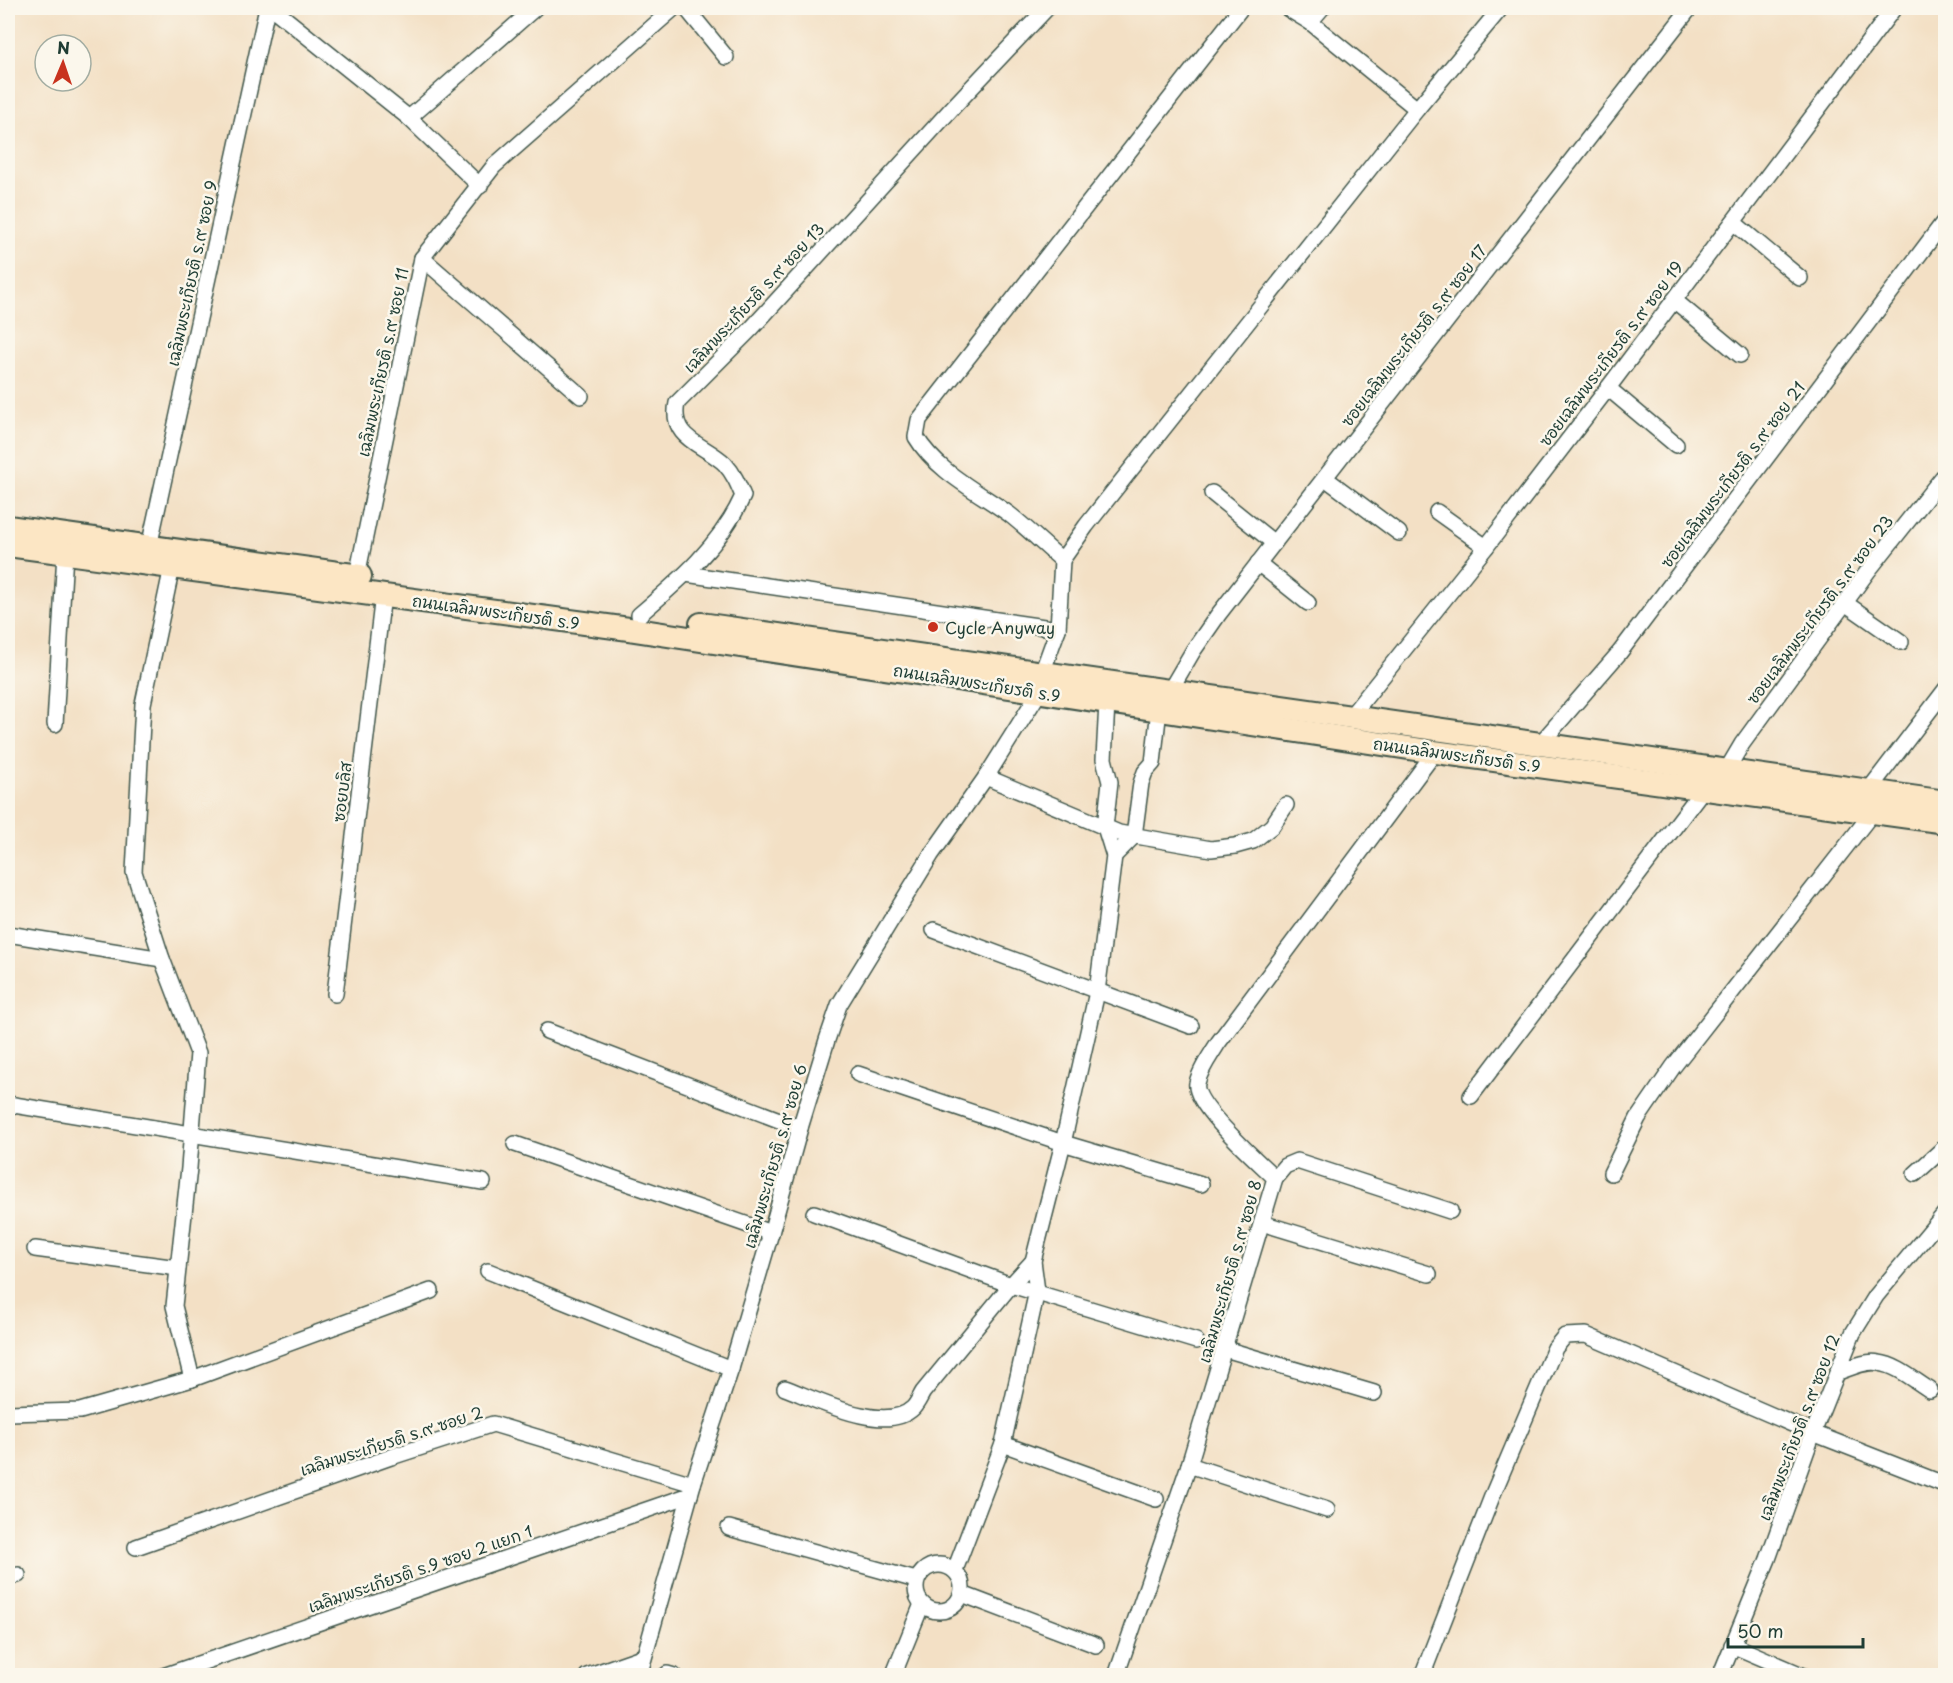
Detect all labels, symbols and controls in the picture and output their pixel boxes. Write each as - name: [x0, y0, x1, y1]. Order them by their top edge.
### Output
- north arrow: [33, 33, 93, 93]
- text: N: [57, 35, 70, 59]
- street label: เฉลิมพระเกียรติ ร.๙ ซอย 9: [160, 178, 222, 368]
- street label: เฉลิมพระเกียรติ ร.๙ ซอย 13: [677, 217, 829, 377]
- street label: ซอยเฉลิมพระเกียรติ ร.๙ ซอย 17: [1334, 239, 1492, 431]
- street label: ซอยเฉลิมพระเกียรติ ร.๙ ซอย 19: [1532, 255, 1688, 451]
- street label: เฉลิมพระเกียรติ ร.๙ ซอย 11: [350, 265, 414, 459]
- street label: ซอยเฉลิมพระเกียรติ ร.๙ ซอย 21: [1654, 376, 1810, 572]
- street label: ซอยเฉลิมพระเกียรติ ร.๙ ซอย 23: [1740, 510, 1898, 708]
- street label: ถนนเฉลิมพระเกียรติ ร.9: [411, 587, 581, 635]
- place label: Cycle Anyway: [945, 615, 1055, 639]
- marker: Cycle Anyway: [926, 620, 940, 634]
- street label: ถนนเฉลิมพระเกียรติ ร.9: [892, 657, 1062, 707]
- street label: ถนนเฉลิมพระเกียรติ ร.9: [1372, 730, 1542, 778]
- street label: ซอยบลิส: [325, 760, 357, 823]
- street label: เฉลิมพระเกียรติ ร.๙ ซอย 6: [736, 1061, 812, 1251]
- street label: เฉลิมพระเกียรติ ร.๙ ซอย 8: [1191, 1177, 1267, 1365]
- street label: เฉลิมพระเกียรติ ร.๙ ซอย 12: [1751, 1330, 1845, 1524]
- street label: เฉลิมพระเกียรติ ร.๙ ซอย 2: [297, 1399, 485, 1481]
- street label: เฉลิมพระเกียรติ ร.9 ซอย 2 แยก 1: [304, 1518, 536, 1618]
- scale bar: [1728, 1611, 1863, 1649]
- text: 50 m: [1737, 1617, 1784, 1644]

